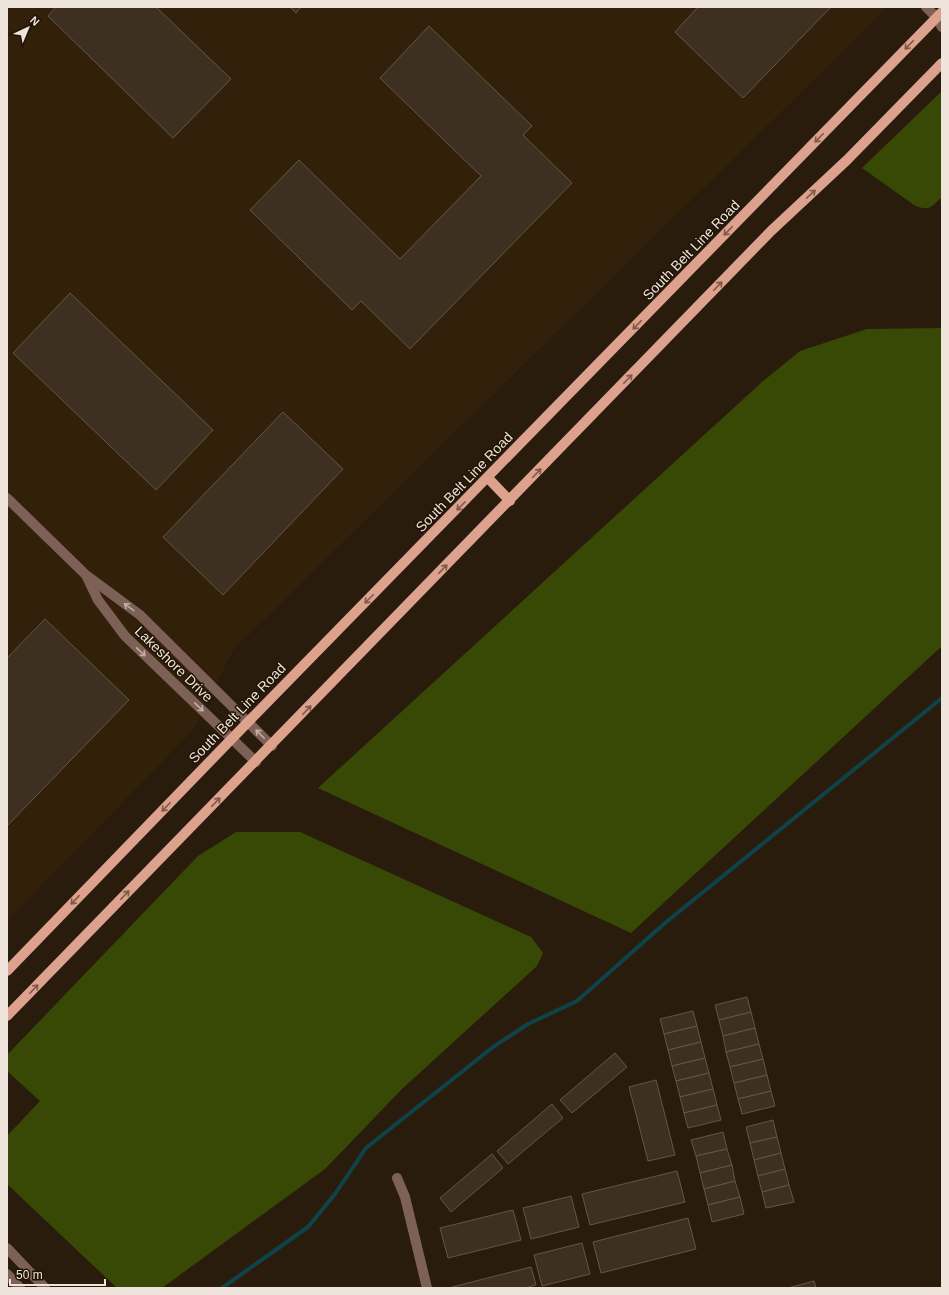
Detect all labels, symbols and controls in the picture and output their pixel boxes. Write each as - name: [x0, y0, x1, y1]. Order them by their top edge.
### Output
- north arrow: [8, 8, 48, 48]
- text: N: [28, 14, 42, 28]
- one-way arrow: [905, 40, 914, 50]
- one-way arrow: [814, 133, 824, 143]
- one-way arrow: [805, 190, 815, 199]
- street label: South Belt Line Road: [639, 197, 743, 303]
- one-way arrow: [723, 226, 733, 236]
- one-way arrow: [713, 281, 723, 291]
- one-way arrow: [632, 320, 642, 330]
- one-way arrow: [623, 374, 633, 384]
- street label: South Belt Line Road: [412, 429, 516, 535]
- one-way arrow: [533, 468, 542, 478]
- one-way arrow: [456, 501, 466, 511]
- one-way arrow: [438, 564, 448, 574]
- one-way arrow: [365, 594, 374, 604]
- one-way arrow: [124, 603, 135, 611]
- street label: Lakeshore Drive: [132, 623, 216, 705]
- one-way arrow: [136, 647, 146, 656]
- street label: South Belt Line Road: [185, 660, 289, 766]
- one-way arrow: [194, 702, 204, 712]
- one-way arrow: [302, 705, 312, 715]
- one-way arrow: [255, 729, 265, 739]
- one-way arrow: [211, 797, 221, 807]
- one-way arrow: [161, 802, 170, 812]
- one-way arrow: [120, 890, 130, 900]
- one-way arrow: [70, 895, 80, 905]
- one-way arrow: [29, 984, 39, 994]
- scale bar: [10, 1261, 105, 1287]
- text: 50 m: [16, 1268, 43, 1282]

